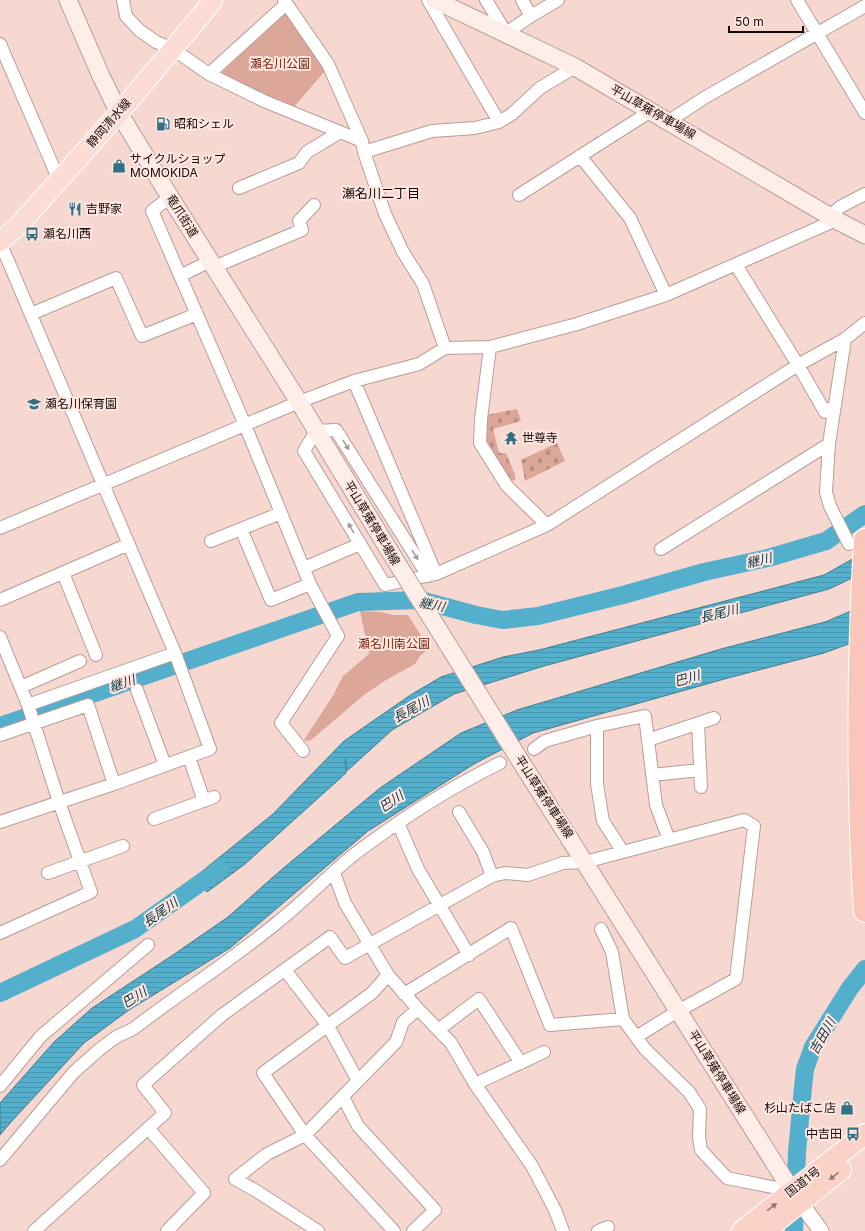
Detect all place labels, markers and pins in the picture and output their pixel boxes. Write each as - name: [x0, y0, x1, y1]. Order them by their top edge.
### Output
- fuel station icon: 昭和シェル: [155, 116, 171, 132]
- place label: 昭和シェル: [174, 116, 234, 131]
- place label: サイクルショップ MOMOKIDA: [130, 151, 225, 180]
- shop icon: サイクルショップ MOMOKIDA: [111, 158, 127, 174]
- restaurant icon: 吉野家: [67, 201, 83, 217]
- place label: 吉野家: [86, 201, 122, 216]
- bus stop icon: 瀬名川西: [24, 226, 40, 242]
- place label: 瀬名川西: [43, 226, 91, 241]
- school or university icon: 瀬名川保育園: [26, 396, 42, 412]
- place label: 瀬名川保育園: [45, 396, 117, 411]
- temple icon: 世尊寺: [503, 430, 519, 446]
- place label: 世尊寺: [522, 430, 558, 445]
- place label: 杉山たばこ店: [764, 1100, 836, 1115]
- shop icon: 杉山たばこ店: [839, 1100, 855, 1116]
- place label: 中吉田: [806, 1126, 842, 1141]
- bus stop icon: 中吉田: [845, 1126, 861, 1142]

